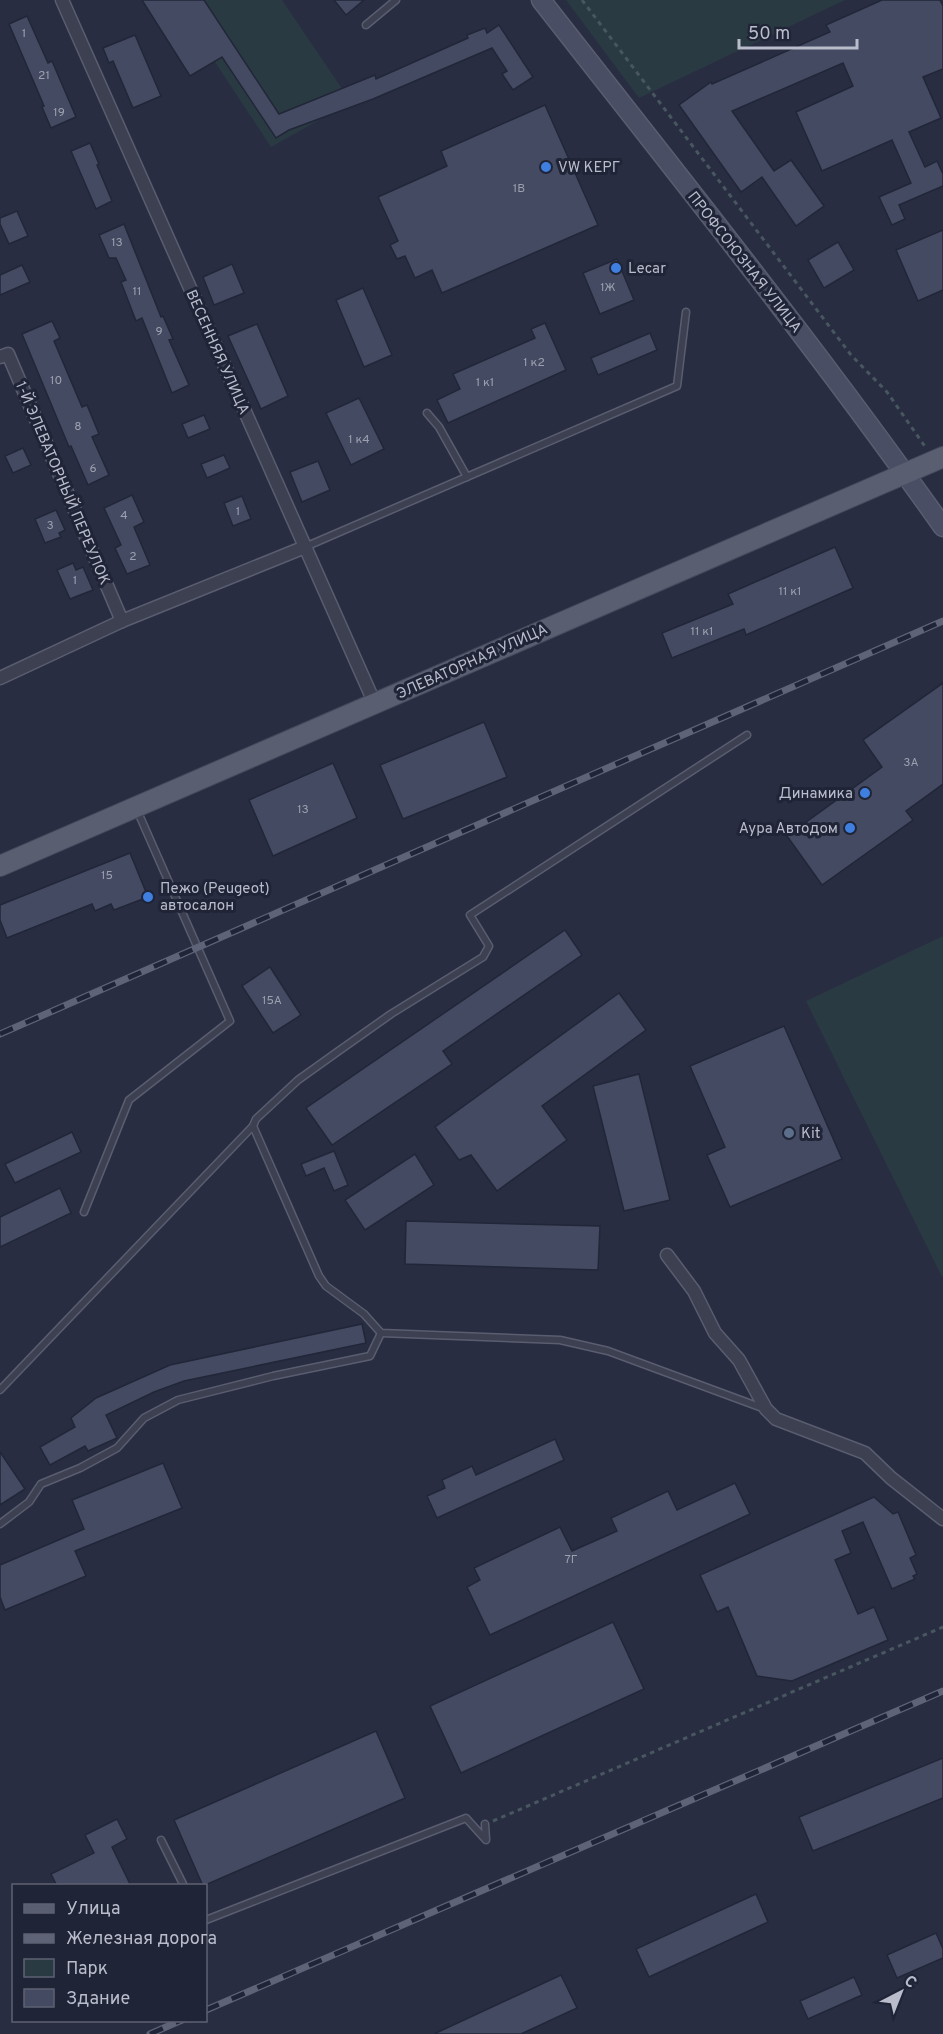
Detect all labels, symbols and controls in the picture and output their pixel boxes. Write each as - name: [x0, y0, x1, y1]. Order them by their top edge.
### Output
- scale bar: [739, 12, 858, 50]
- text: 50 m: [748, 23, 790, 46]
- house number: 1: [22, 26, 26, 42]
- house number: 21: [38, 68, 50, 84]
- house number: 19: [53, 105, 65, 121]
- place label: VW КЕРГ: [558, 159, 620, 178]
- marker: VW КЕРГ: [539, 160, 553, 174]
- house number: 1В: [513, 181, 525, 197]
- street label: ПРОФСОЮЗНАЯ УЛИЦА: [683, 188, 805, 338]
- house number: 13: [111, 235, 123, 251]
- place label: Lecar: [628, 260, 666, 279]
- marker: Lecar: [609, 261, 623, 275]
- house number: 1Ж: [600, 280, 616, 296]
- house number: 11: [133, 284, 141, 300]
- street label: ВЕСЕННЯЯ УЛИЦА: [181, 287, 253, 418]
- house number: 9: [155, 324, 163, 340]
- house number: 1 к2: [523, 355, 545, 371]
- house number: 10: [50, 373, 62, 389]
- house number: 1 к1: [476, 375, 494, 391]
- street label: 1-Й ЭЛЕВАТОРНЫЙ ПЕРЕУЛОК: [12, 378, 114, 588]
- house number: 8: [74, 419, 82, 435]
- house number: 1 к4: [348, 432, 370, 448]
- house number: 6: [89, 461, 97, 477]
- house number: 1: [236, 504, 240, 520]
- house number: 4: [120, 508, 128, 524]
- house number: 3: [46, 518, 54, 534]
- house number: 2: [129, 549, 137, 565]
- house number: 1: [73, 573, 77, 587]
- house number: 11 к1: [778, 584, 802, 600]
- street label: ЭЛЕВАТОРНАЯ УЛИЦА: [394, 620, 551, 704]
- house number: 11 к1: [690, 624, 714, 640]
- house number: 3А: [903, 755, 919, 771]
- place label: Динамика: [779, 785, 853, 804]
- marker: Динамика: [858, 786, 872, 800]
- house number: 13: [297, 802, 309, 818]
- place label: Аура Автодом: [739, 820, 838, 839]
- marker: Аура Автодом: [843, 821, 857, 835]
- house number: 15: [101, 868, 113, 884]
- place label: Пежо (Peugeot) автосалон: [160, 880, 270, 916]
- marker: Пежо (Peugeot) автосалон: [141, 890, 155, 904]
- house number: 15А: [262, 993, 282, 1009]
- place label: Kit: [801, 1125, 820, 1144]
- marker: Kit: [782, 1126, 796, 1140]
- house number: 7Г: [564, 1552, 578, 1568]
- legend: [12, 1884, 207, 2022]
- text: Улица: [66, 1898, 120, 1921]
- text: Железная дорога: [66, 1928, 217, 1951]
- text: Парк: [66, 1958, 108, 1981]
- north arrow: [871, 1962, 931, 2022]
- text: С: [899, 1971, 920, 1993]
- text: Здание: [66, 1988, 130, 2011]

